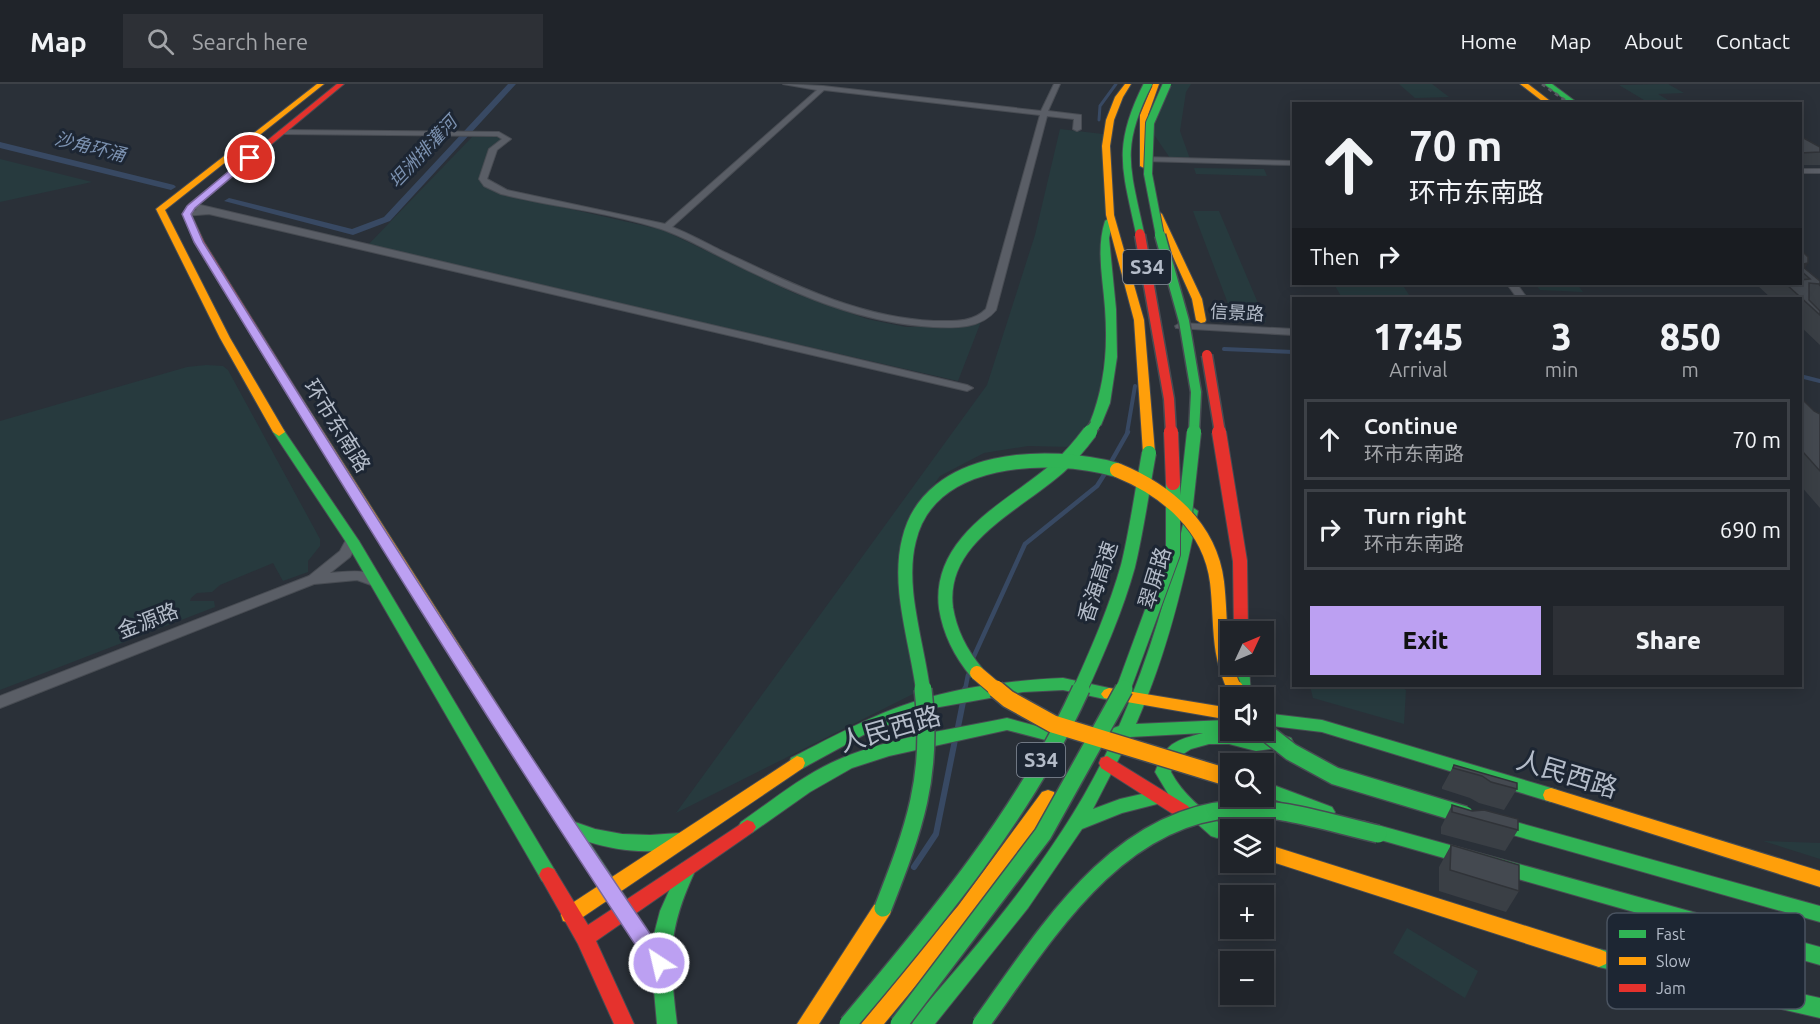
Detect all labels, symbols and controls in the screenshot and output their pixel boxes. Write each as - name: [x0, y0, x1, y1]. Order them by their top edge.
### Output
- search box: [123, 14, 543, 68]
- icon: search: [144, 25, 177, 58]
- text: Map: [30, 26, 87, 57]
- text: Search here: [192, 29, 308, 54]
- text: Home: [1460, 29, 1517, 53]
- text: Map: [1550, 29, 1591, 53]
- text: About: [1624, 29, 1683, 53]
- text: Contact: [1716, 29, 1790, 53]
- water label: 坦洲排灌河: [384, 109, 462, 191]
- text: 70 m: [1409, 122, 1503, 169]
- icon: ahead: [1310, 126, 1388, 204]
- water label: 沙角环涌: [53, 128, 130, 165]
- pin: [224, 132, 275, 183]
- icon: arrive: [233, 141, 266, 174]
- text: 环市东南路: [1409, 177, 1544, 207]
- icon: right: [1372, 240, 1405, 273]
- text: Then: [1310, 244, 1360, 269]
- road number: S34: [1123, 250, 1171, 284]
- street label: 信景路: [1210, 301, 1265, 323]
- text: 17:45: [1373, 316, 1463, 357]
- text: 3: [1551, 316, 1572, 357]
- text: 850: [1660, 316, 1721, 357]
- text: Arrival: [1389, 358, 1448, 381]
- text: min: [1545, 358, 1578, 381]
- text: m: [1682, 358, 1699, 381]
- street label: 环市东南路: [300, 375, 376, 476]
- text: Continue: [1364, 413, 1458, 438]
- icon: ahead: [1313, 423, 1346, 456]
- text: 70 m: [1732, 427, 1781, 452]
- text: 环市东南路: [1364, 442, 1464, 465]
- text: Turn right: [1364, 503, 1466, 528]
- icon: right: [1313, 513, 1346, 546]
- text: 690 m: [1720, 517, 1781, 542]
- text: 环市东南路: [1364, 532, 1464, 555]
- street label: 香海高速: [1073, 538, 1121, 625]
- street label: 翠屏路: [1133, 544, 1175, 611]
- street label: 金源路: [114, 598, 181, 643]
- button: Exit: [1310, 606, 1541, 675]
- button: Share: [1553, 606, 1784, 675]
- north arrow: [1220, 621, 1274, 675]
- map controls: [1220, 621, 1274, 1005]
- button: sound: [1220, 687, 1274, 741]
- street label: 人民西路: [836, 700, 944, 757]
- road number: S34: [1017, 743, 1065, 777]
- street label: 人民西路: [1513, 744, 1621, 803]
- button: search: [1220, 753, 1274, 807]
- button: layers: [1220, 819, 1274, 873]
- button: +: [1220, 885, 1274, 939]
- legend: [1607, 913, 1805, 1009]
- text: Fast: [1656, 925, 1686, 943]
- position arrow: [627, 931, 691, 995]
- button: −: [1220, 951, 1274, 1005]
- text: Slow: [1656, 952, 1691, 970]
- text: Jam: [1656, 979, 1686, 997]

